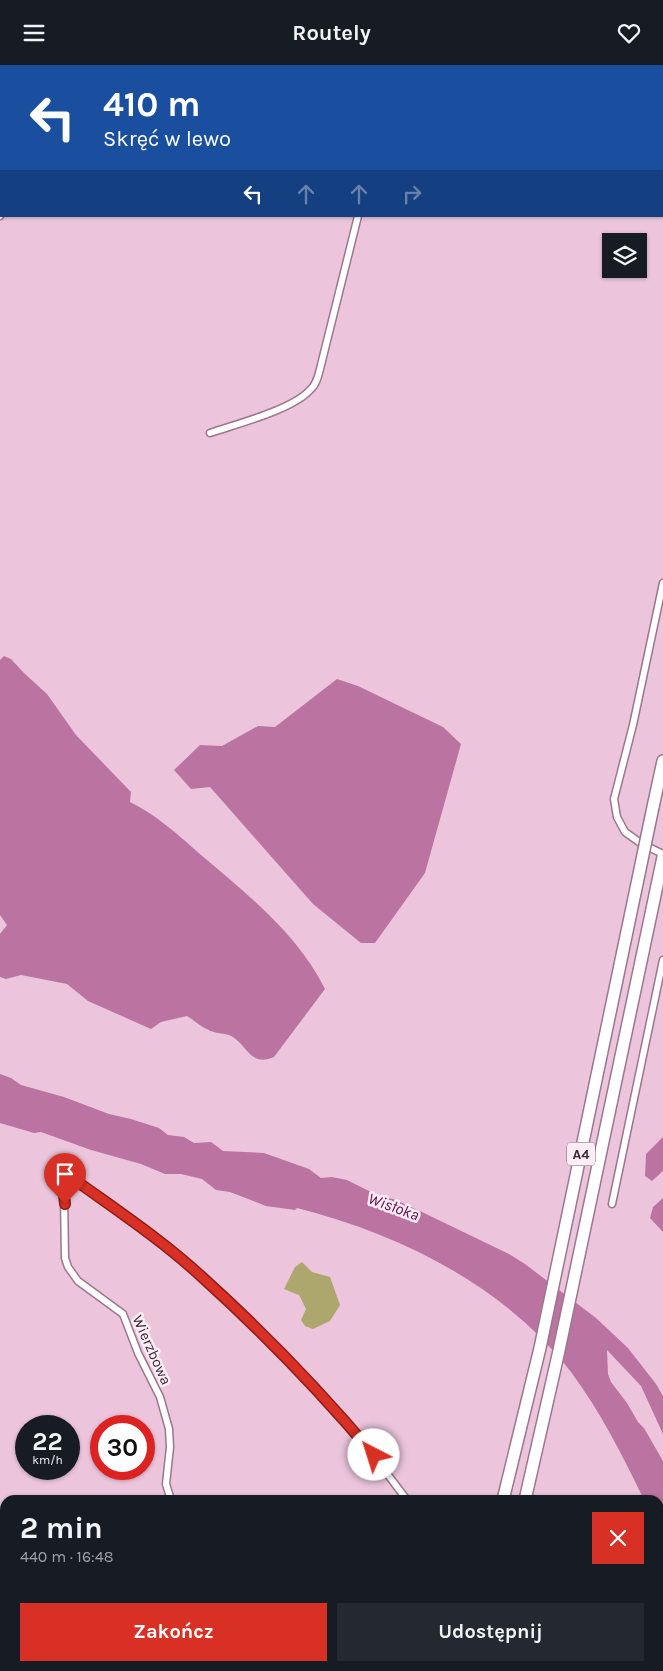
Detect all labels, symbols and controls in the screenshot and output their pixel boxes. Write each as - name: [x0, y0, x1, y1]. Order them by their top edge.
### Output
- icon: menu: [20, 19, 48, 47]
- icon: heart: [615, 19, 643, 47]
- text: Routely: [292, 20, 371, 46]
- text: 410 m: [103, 84, 201, 125]
- icon: left: [20, 85, 85, 150]
- text: Skręć w lewo: [103, 126, 231, 152]
- icon: left: [239, 180, 267, 208]
- icon: ahead: [292, 180, 320, 208]
- icon: ahead: [345, 180, 373, 208]
- icon: right: [398, 180, 426, 208]
- map controls: [602, 233, 647, 278]
- button: layers: [602, 233, 647, 278]
- road number: A4: [567, 1143, 595, 1165]
- pin: [44, 1153, 86, 1204]
- icon: arrive: [51, 1160, 79, 1188]
- water label: Wisłoka: [366, 1189, 422, 1224]
- street label: Wierzbowa: [129, 1312, 175, 1388]
- speed limit sign: 30: [90, 1415, 155, 1480]
- text: 22: [32, 1427, 63, 1456]
- position arrow: [347, 1428, 399, 1480]
- text: km/h: [32, 1453, 63, 1467]
- text: 2 min: [20, 1510, 103, 1546]
- button: close: [592, 1512, 644, 1564]
- text: 440 m · 16:48: [20, 1547, 114, 1566]
- button: Zakończ: [20, 1603, 327, 1661]
- button: Udostępnij: [337, 1603, 644, 1661]

